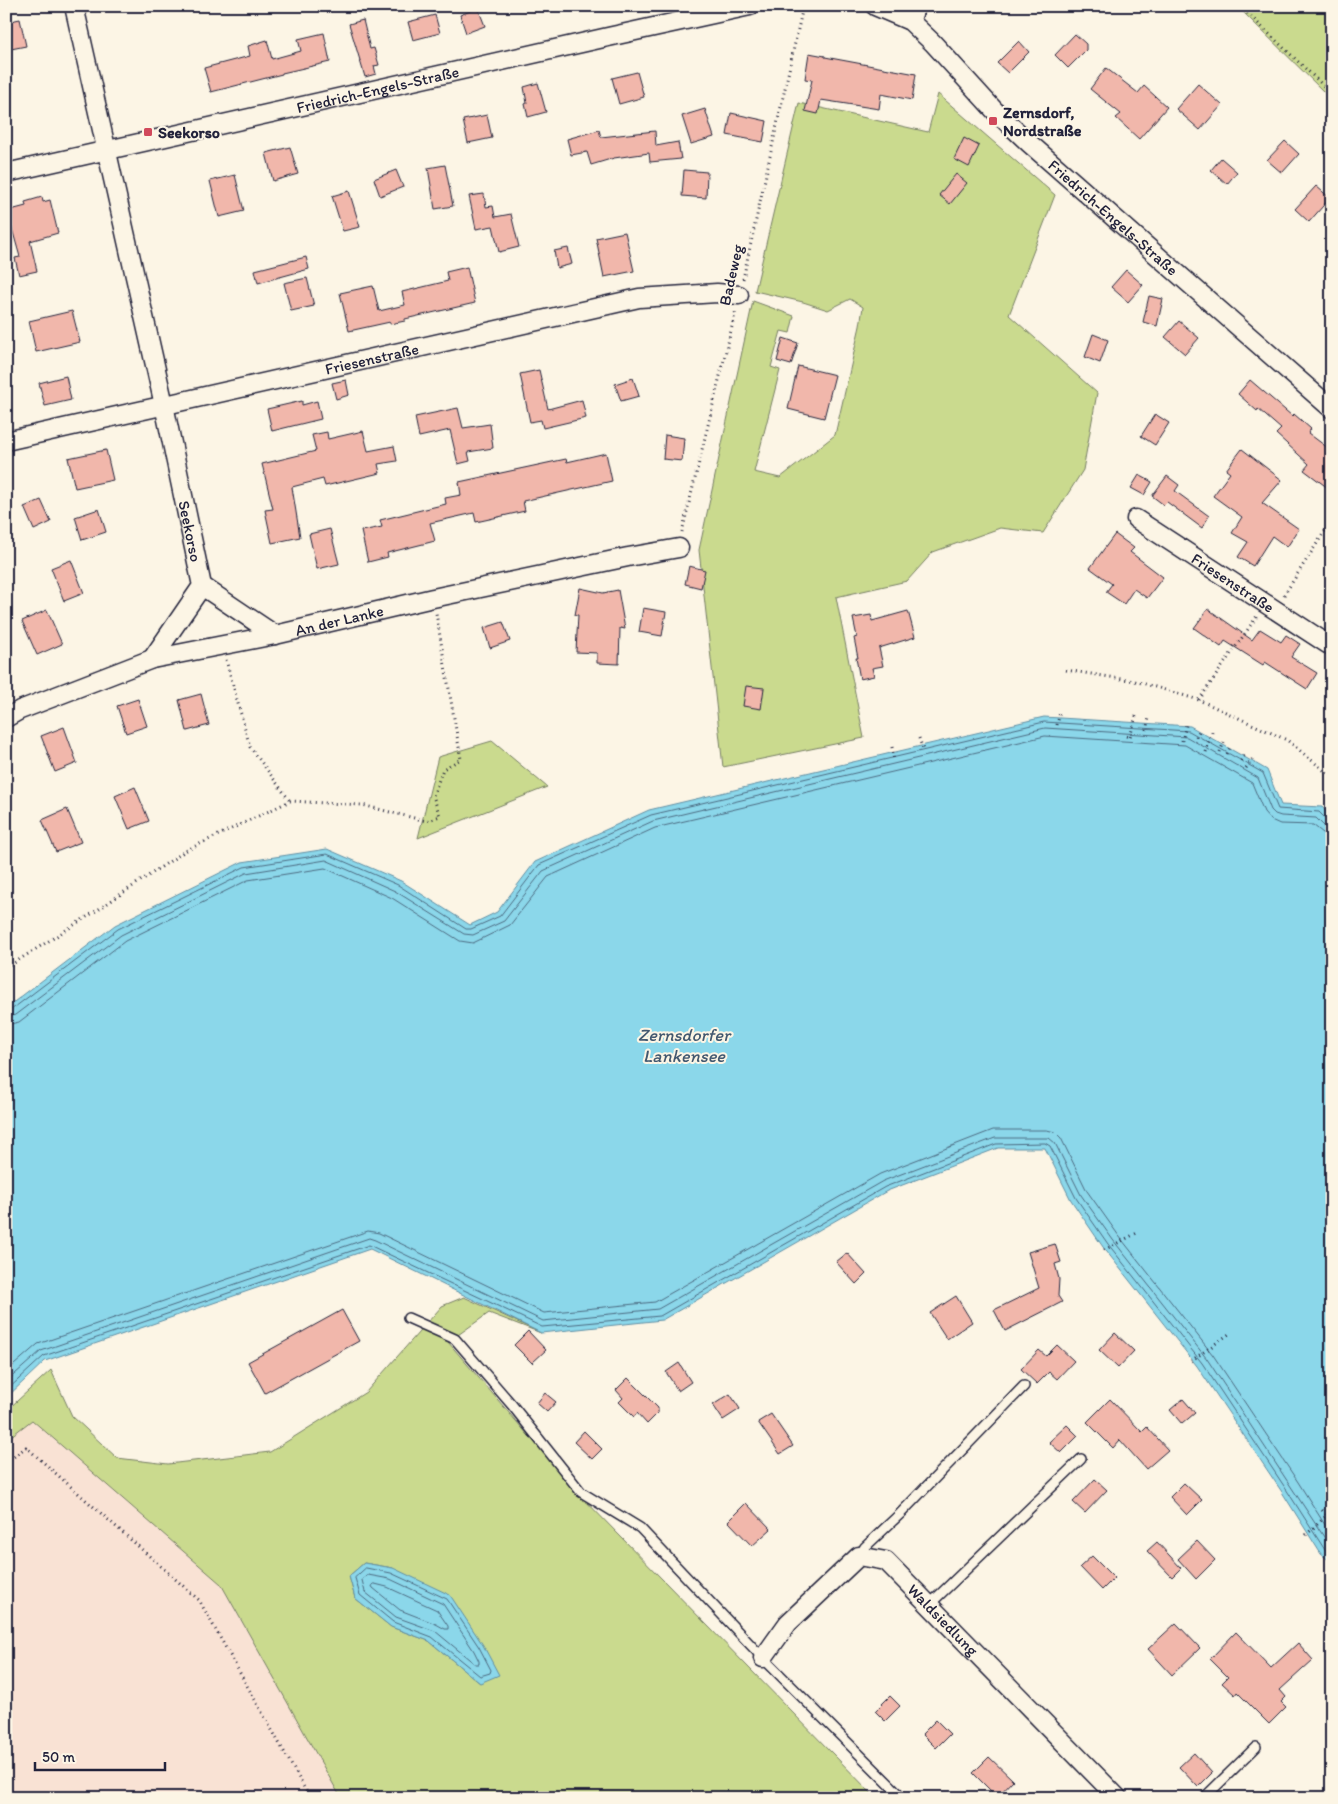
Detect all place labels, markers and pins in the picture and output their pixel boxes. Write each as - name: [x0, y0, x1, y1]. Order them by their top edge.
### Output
- place label: Zernsdorf, Nordstraße: [1003, 103, 1082, 140]
- marker: Zernsdorf, Nordstraße: [987, 115, 999, 127]
- place label: Seekorso: [158, 123, 220, 142]
- marker: Seekorso: [142, 126, 154, 138]

